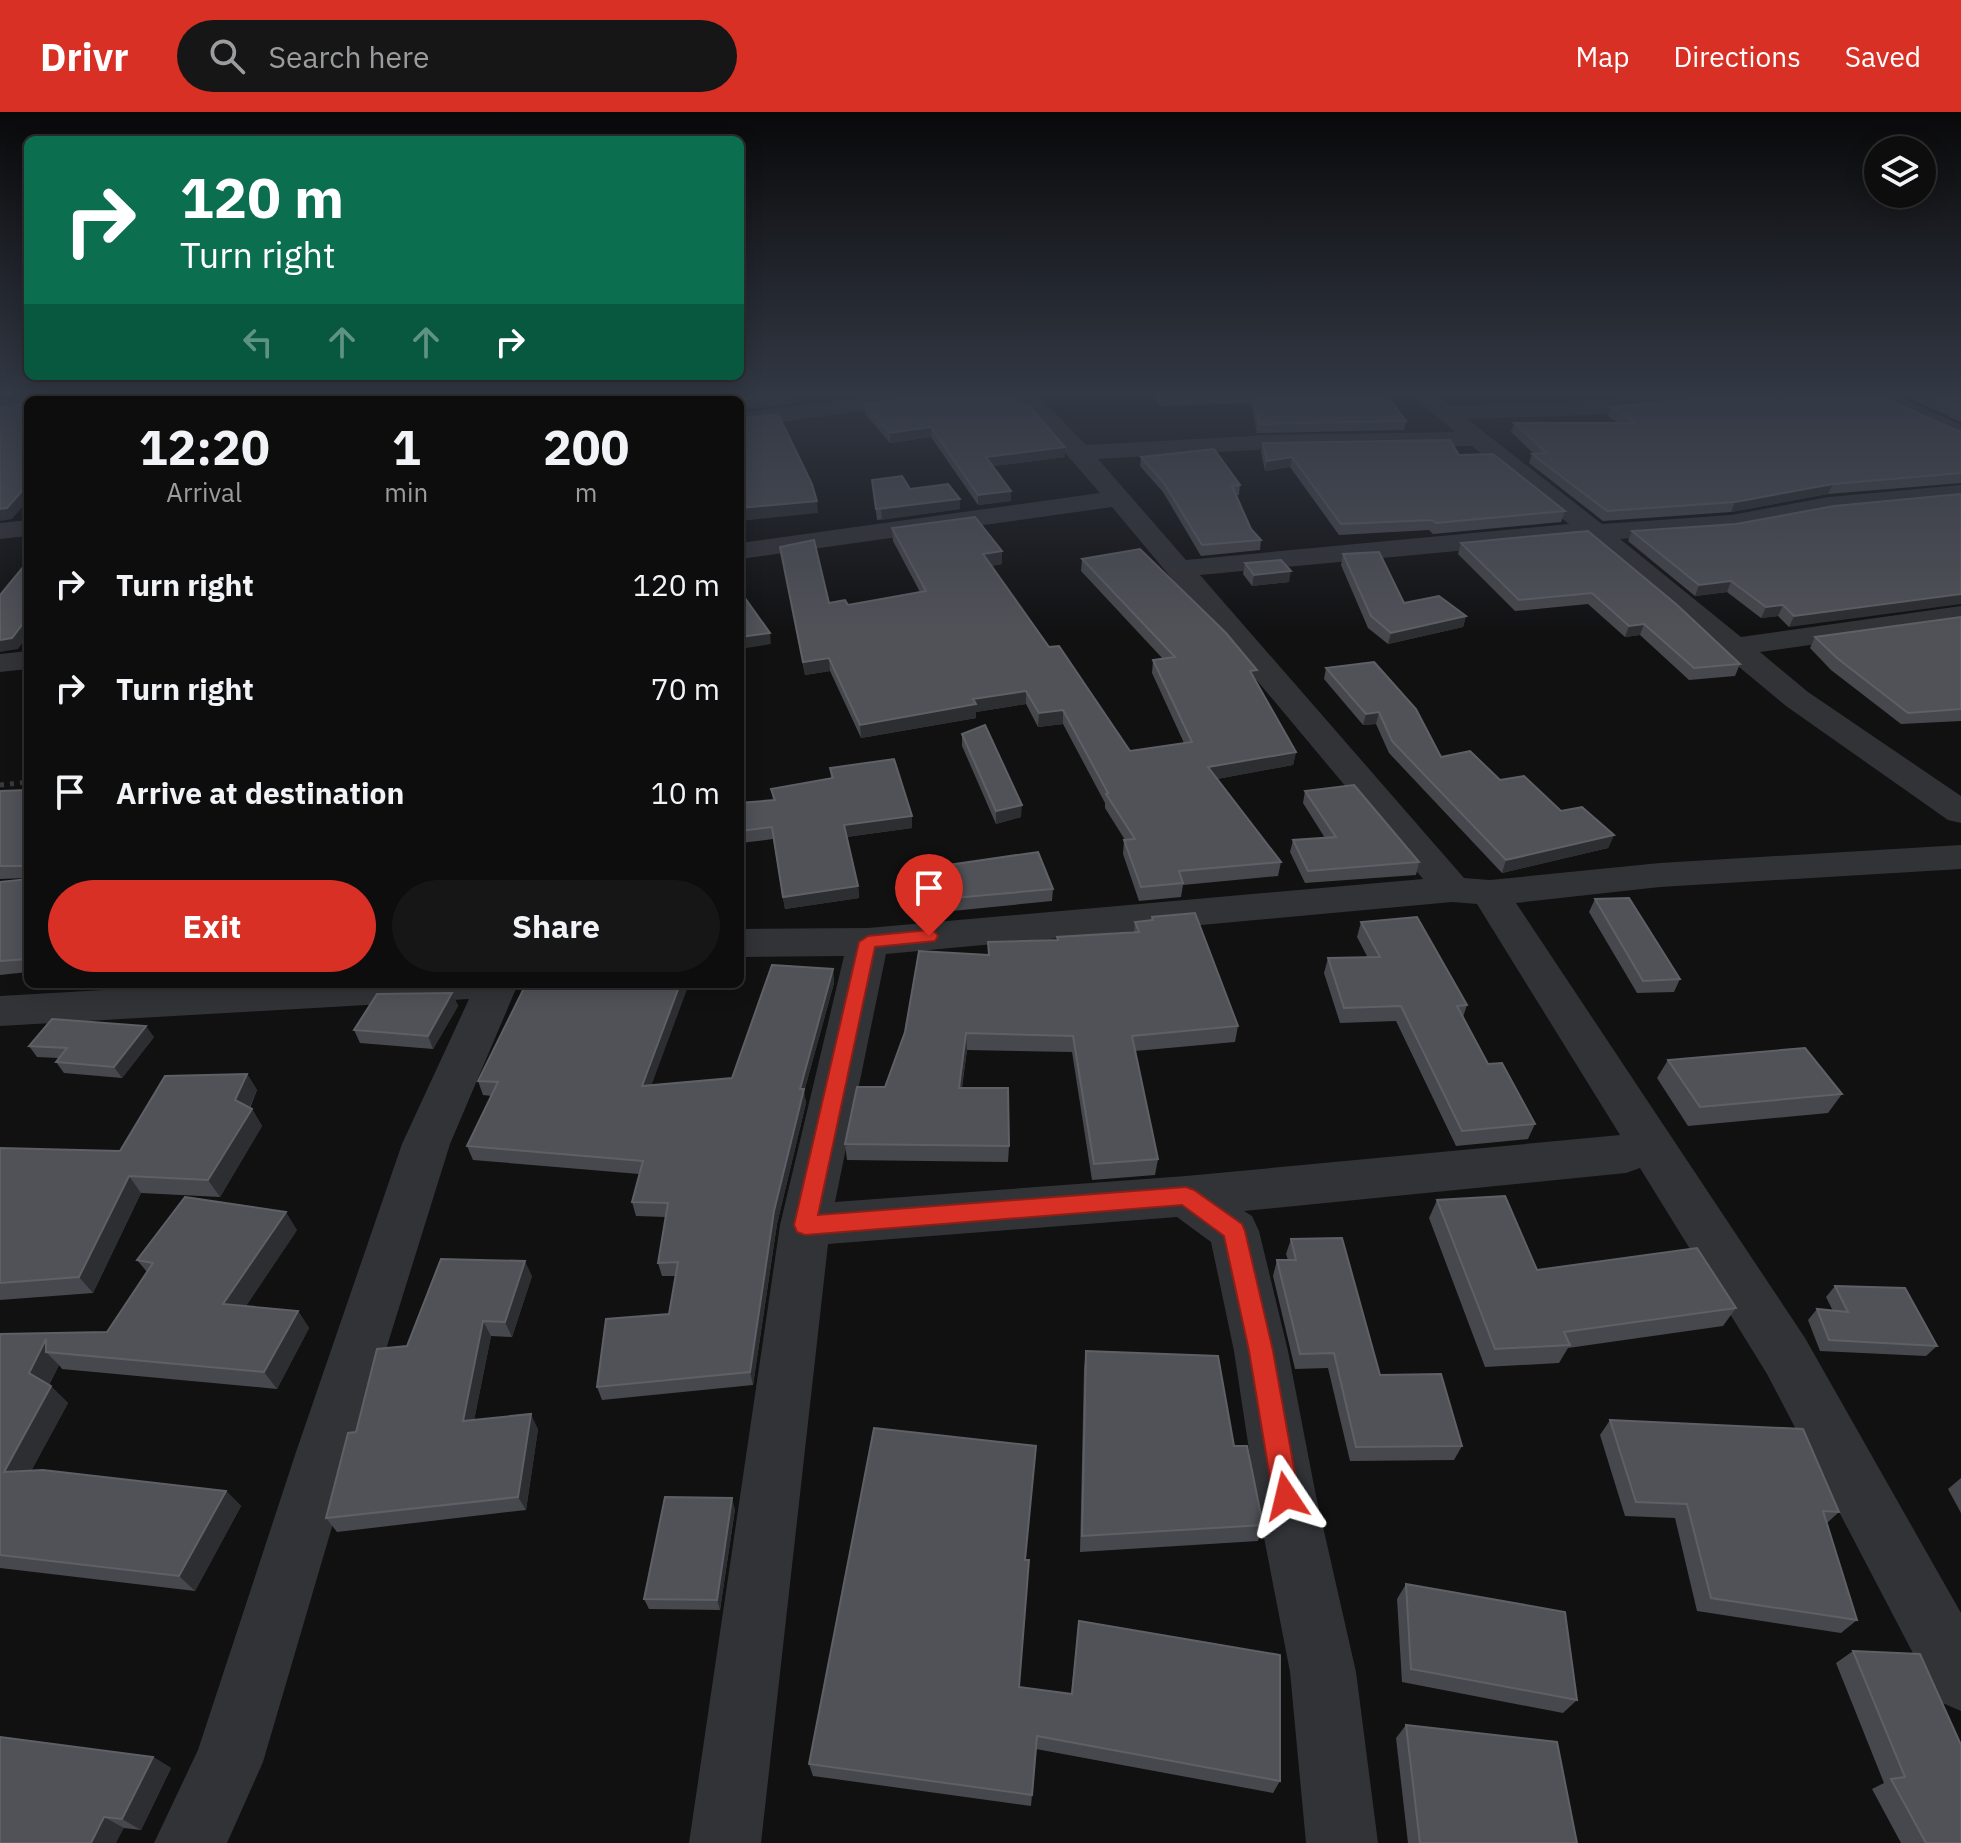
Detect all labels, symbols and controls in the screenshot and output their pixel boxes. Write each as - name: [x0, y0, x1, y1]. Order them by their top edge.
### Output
- search box: [177, 20, 737, 92]
- text: Drivr: [40, 32, 129, 81]
- icon: search: [205, 34, 249, 78]
- text: Search here: [269, 37, 429, 76]
- text: Map: [1575, 38, 1629, 75]
- text: Directions: [1673, 38, 1801, 75]
- text: Saved: [1845, 38, 1921, 75]
- map controls: [1864, 136, 1936, 208]
- button: layers: [1864, 136, 1936, 208]
- text: 120 m: [180, 161, 344, 233]
- icon: right: [48, 168, 152, 272]
- text: Turn right: [180, 231, 336, 278]
- icon: left: [236, 320, 280, 364]
- icon: ahead: [320, 320, 364, 364]
- icon: ahead: [404, 320, 448, 364]
- icon: right: [488, 320, 532, 364]
- text: 12:20: [139, 416, 270, 478]
- text: 1: [392, 416, 421, 478]
- text: 200: [543, 416, 629, 478]
- text: Arrival: [166, 475, 242, 509]
- text: min: [384, 475, 428, 509]
- text: m: [575, 475, 597, 509]
- icon: right: [48, 562, 92, 606]
- text: Turn right: [116, 565, 254, 604]
- text: 120 m: [633, 565, 720, 604]
- icon: right: [48, 666, 92, 710]
- text: Turn right: [116, 669, 254, 708]
- text: 70 m: [651, 669, 720, 708]
- icon: arrive: [48, 770, 92, 814]
- text: Arrive at destination: [116, 773, 404, 812]
- text: 10 m: [651, 773, 720, 812]
- pin: [895, 854, 963, 936]
- icon: arrive: [907, 866, 951, 910]
- button: Exit: [48, 880, 376, 972]
- button: Share: [392, 880, 720, 972]
- position arrow: [1244, 1454, 1328, 1538]

